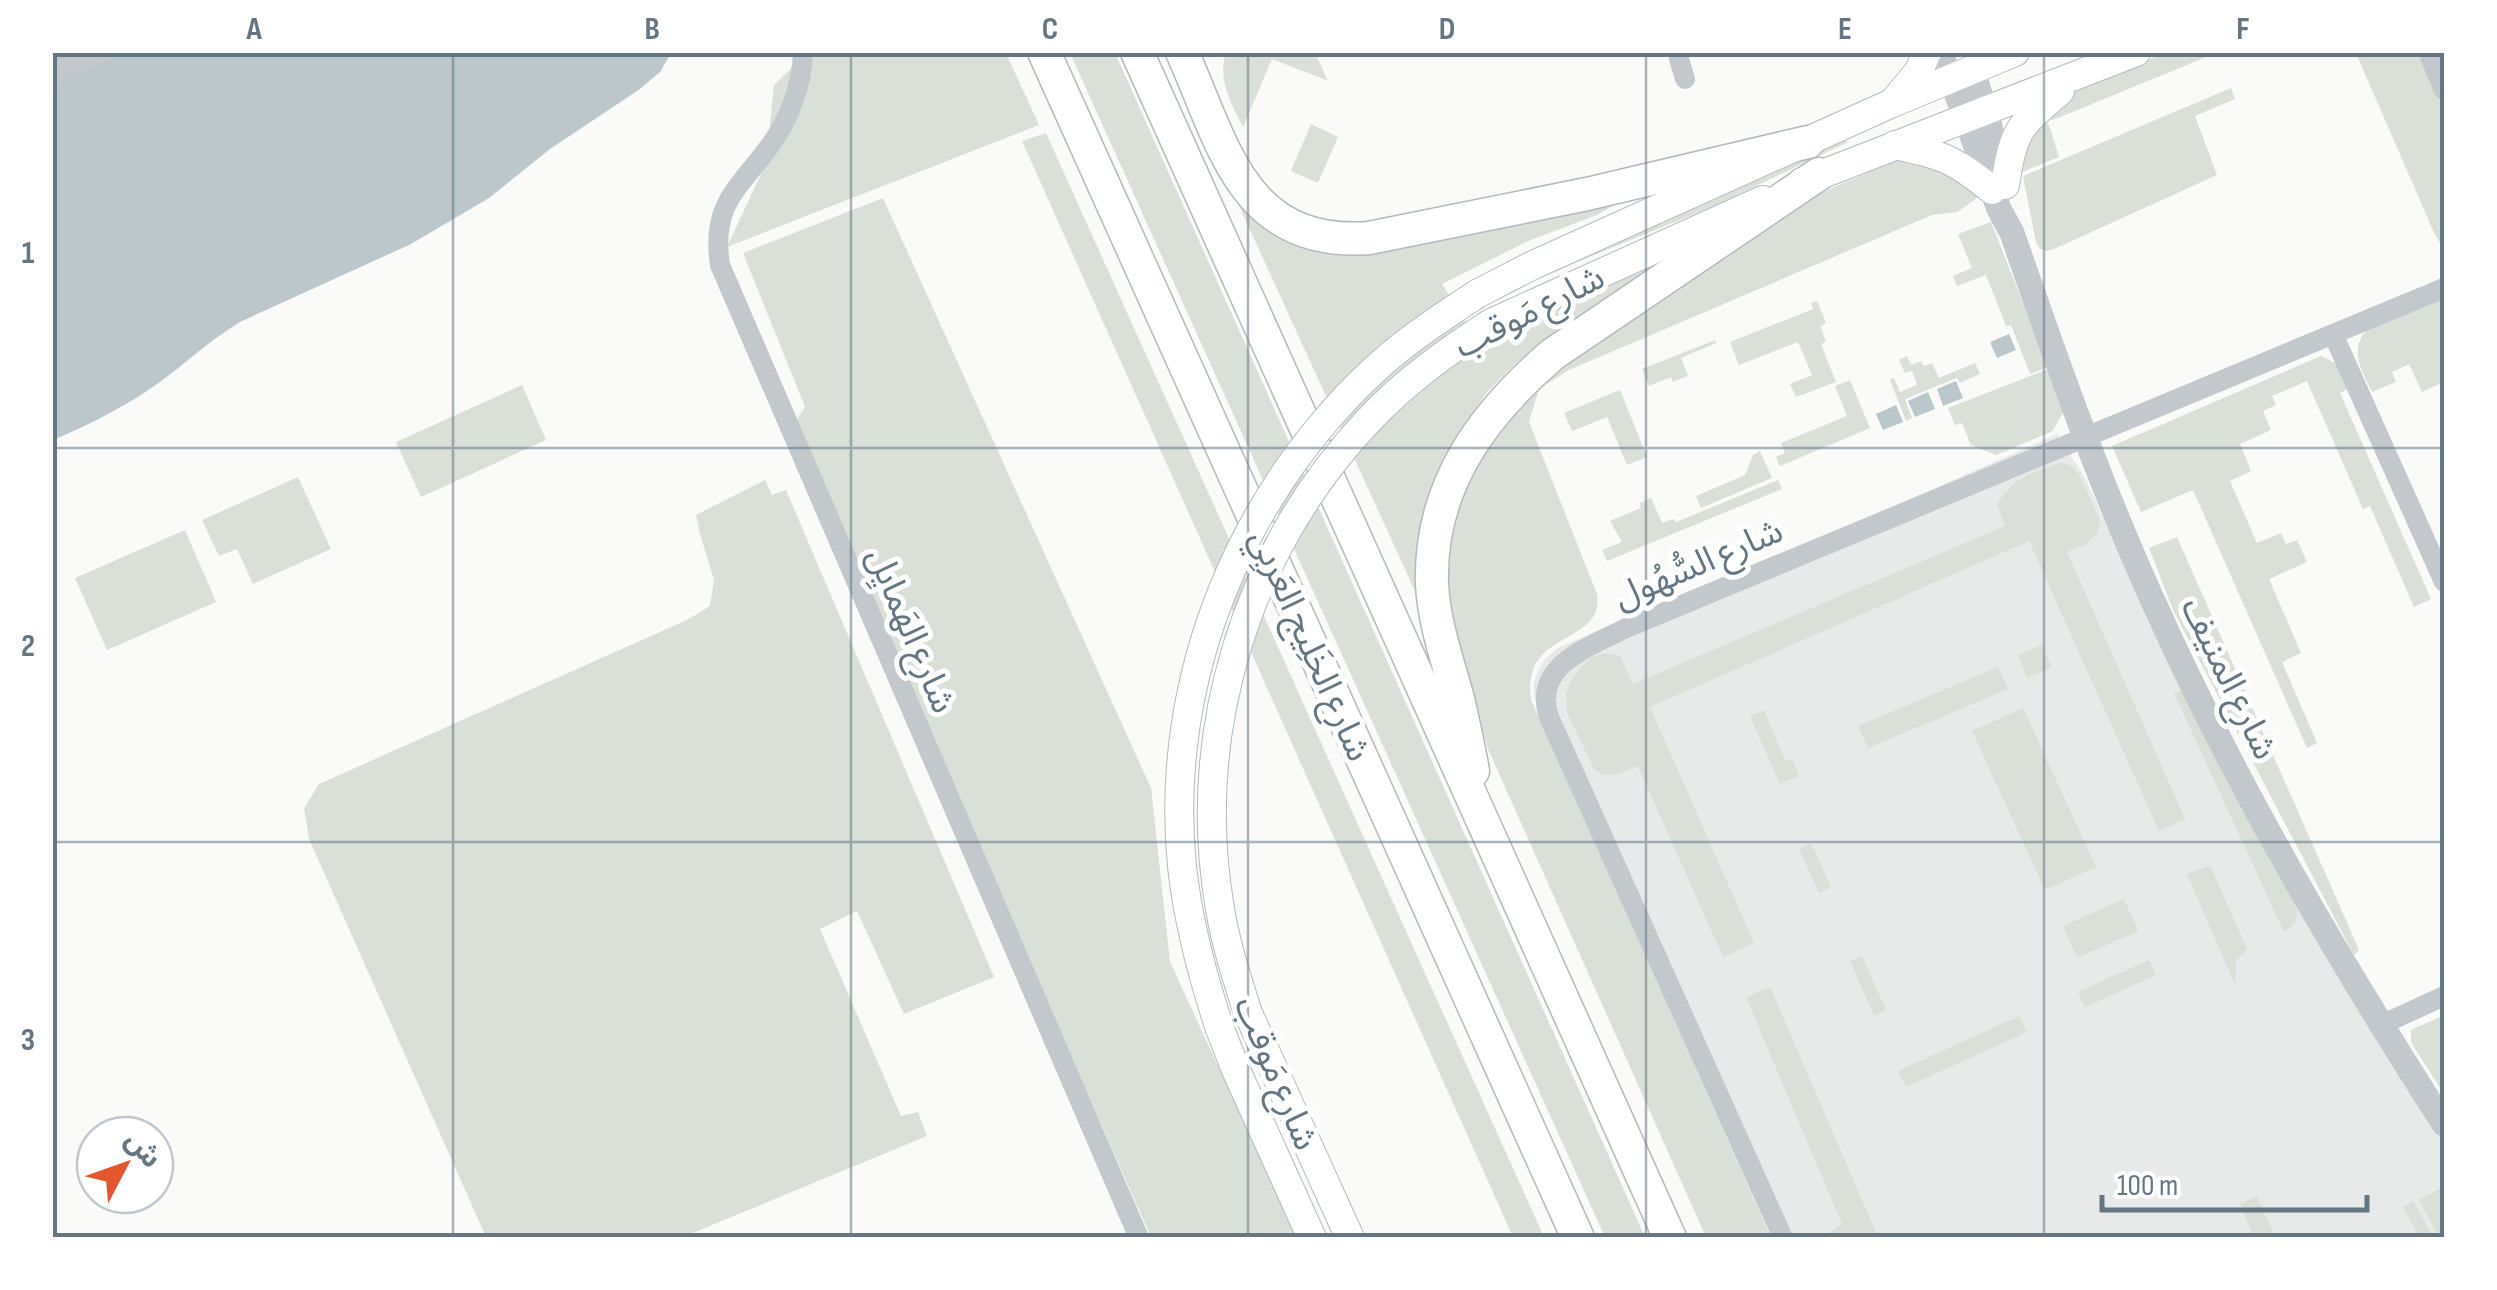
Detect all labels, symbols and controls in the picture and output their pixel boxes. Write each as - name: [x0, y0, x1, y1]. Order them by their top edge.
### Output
- text: A: [245, 10, 262, 49]
- text: B: [644, 10, 660, 49]
- text: C: [1042, 10, 1058, 49]
- text: D: [1439, 10, 1455, 49]
- text: E: [1838, 10, 1852, 49]
- text: F: [2236, 10, 2250, 49]
- text: 1: [22, 234, 35, 273]
- street label: شارع مَوقب: [1447, 256, 1613, 371]
- street label: شارع السُّهُول: [1608, 510, 1791, 622]
- street label: شارع الخَلِيج العَربِي: [1236, 523, 1380, 770]
- street label: شارع الهَمايِل: [854, 541, 965, 721]
- street label: شارع المنيف: [2168, 591, 2286, 768]
- text: 2: [21, 627, 35, 666]
- street label: شارع مَوقب: [1221, 990, 1327, 1158]
- text: 3: [21, 1021, 35, 1060]
- north arrow: [75, 1115, 175, 1215]
- text: ش: [118, 1124, 168, 1175]
- scale bar: [2102, 1150, 2367, 1212]
- text: 100 m: [2117, 1168, 2178, 1204]

